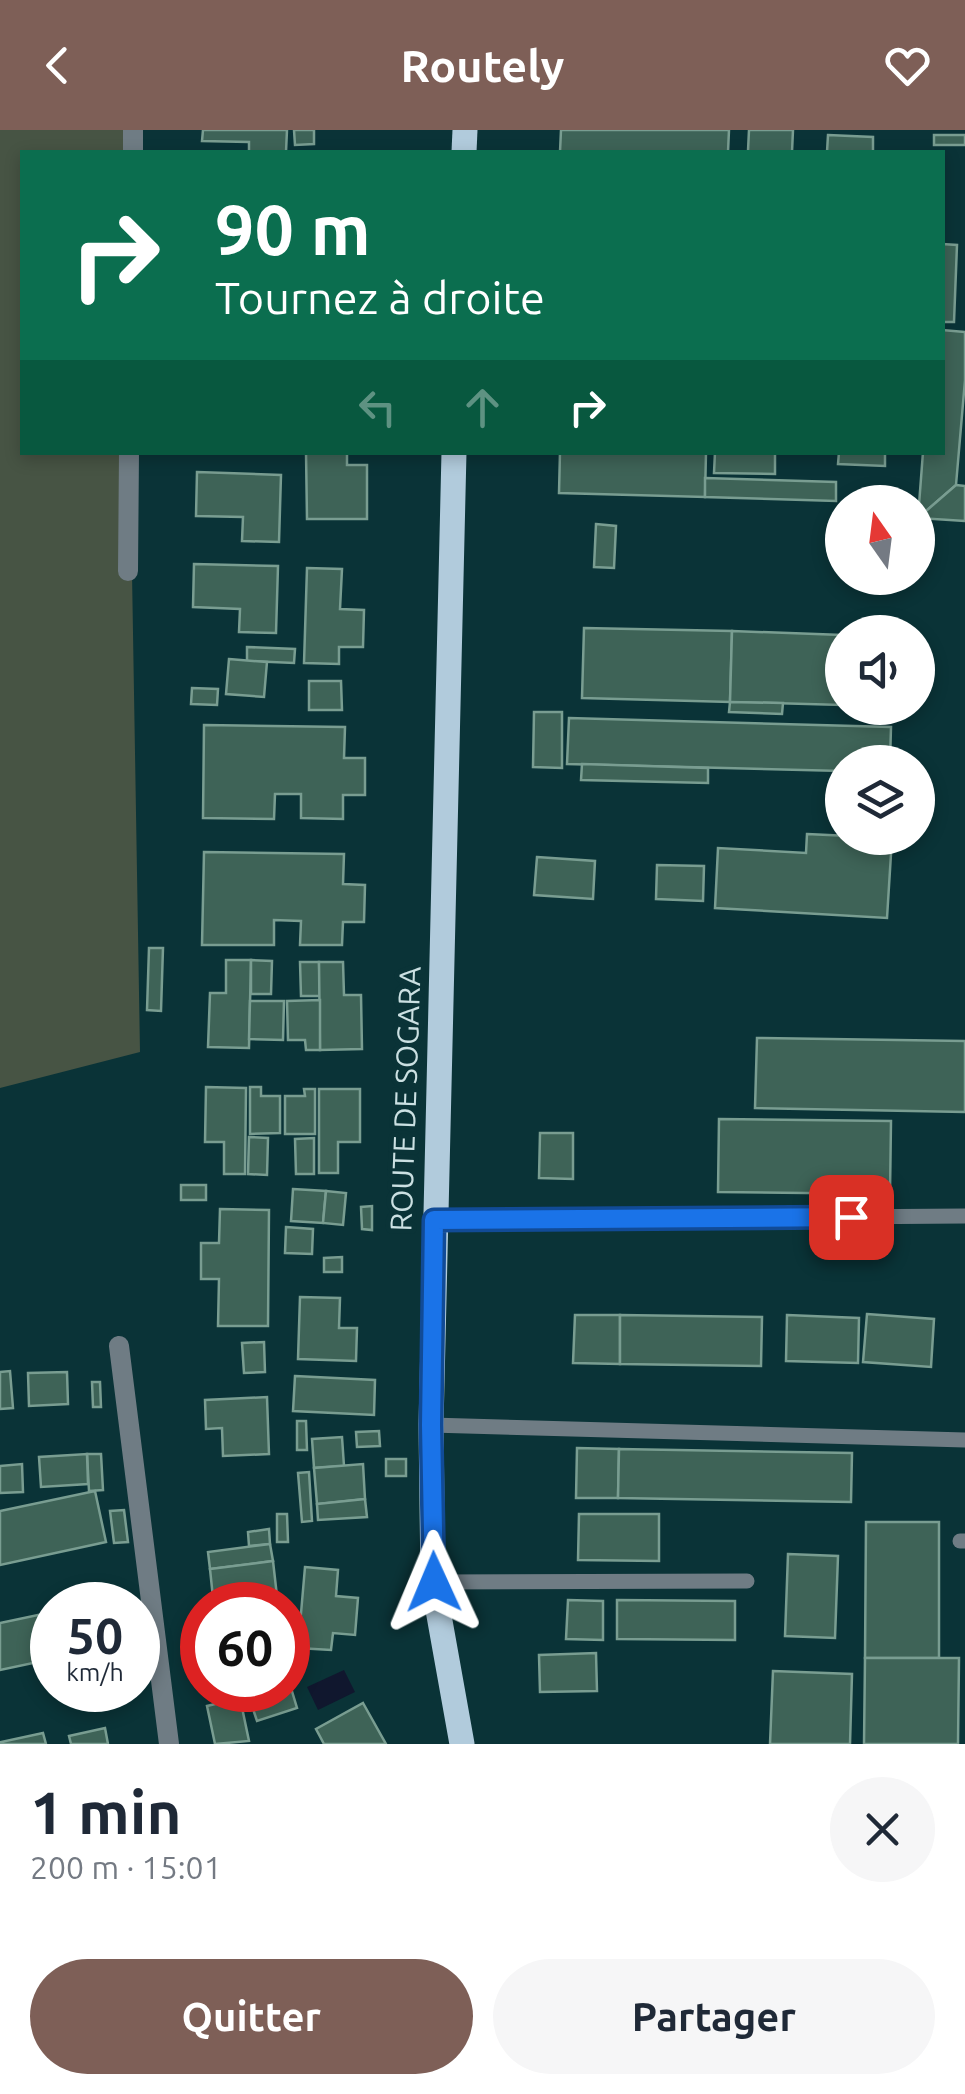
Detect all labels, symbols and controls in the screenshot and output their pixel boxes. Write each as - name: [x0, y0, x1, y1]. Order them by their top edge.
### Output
- icon: back: [30, 38, 85, 93]
- icon: heart: [880, 38, 935, 93]
- text: Routely: [401, 40, 564, 91]
- icon: right: [50, 190, 180, 320]
- text: 90 m: [215, 190, 371, 268]
- text: Tournez à droite: [215, 272, 545, 323]
- icon: left: [350, 380, 405, 435]
- icon: ahead: [455, 380, 510, 435]
- icon: right: [560, 380, 615, 435]
- north arrow: [825, 485, 935, 595]
- map controls: [825, 485, 935, 855]
- button: sound: [825, 615, 935, 725]
- button: layers: [825, 745, 935, 855]
- street label: ROUTE DE SOGARA: [383, 965, 427, 1232]
- pin: [809, 1175, 894, 1260]
- icon: arrive: [824, 1190, 879, 1245]
- position arrow: [382, 1530, 486, 1634]
- speed limit sign: 60: [180, 1582, 310, 1712]
- text: 50: [67, 1607, 123, 1663]
- text: km/h: [66, 1658, 124, 1686]
- button: close: [830, 1777, 935, 1882]
- text: 1 min: [30, 1778, 182, 1845]
- text: 200 m · 15:01: [30, 1849, 222, 1885]
- button: Quitter: [30, 1959, 473, 2074]
- button: Partager: [493, 1959, 935, 2074]

